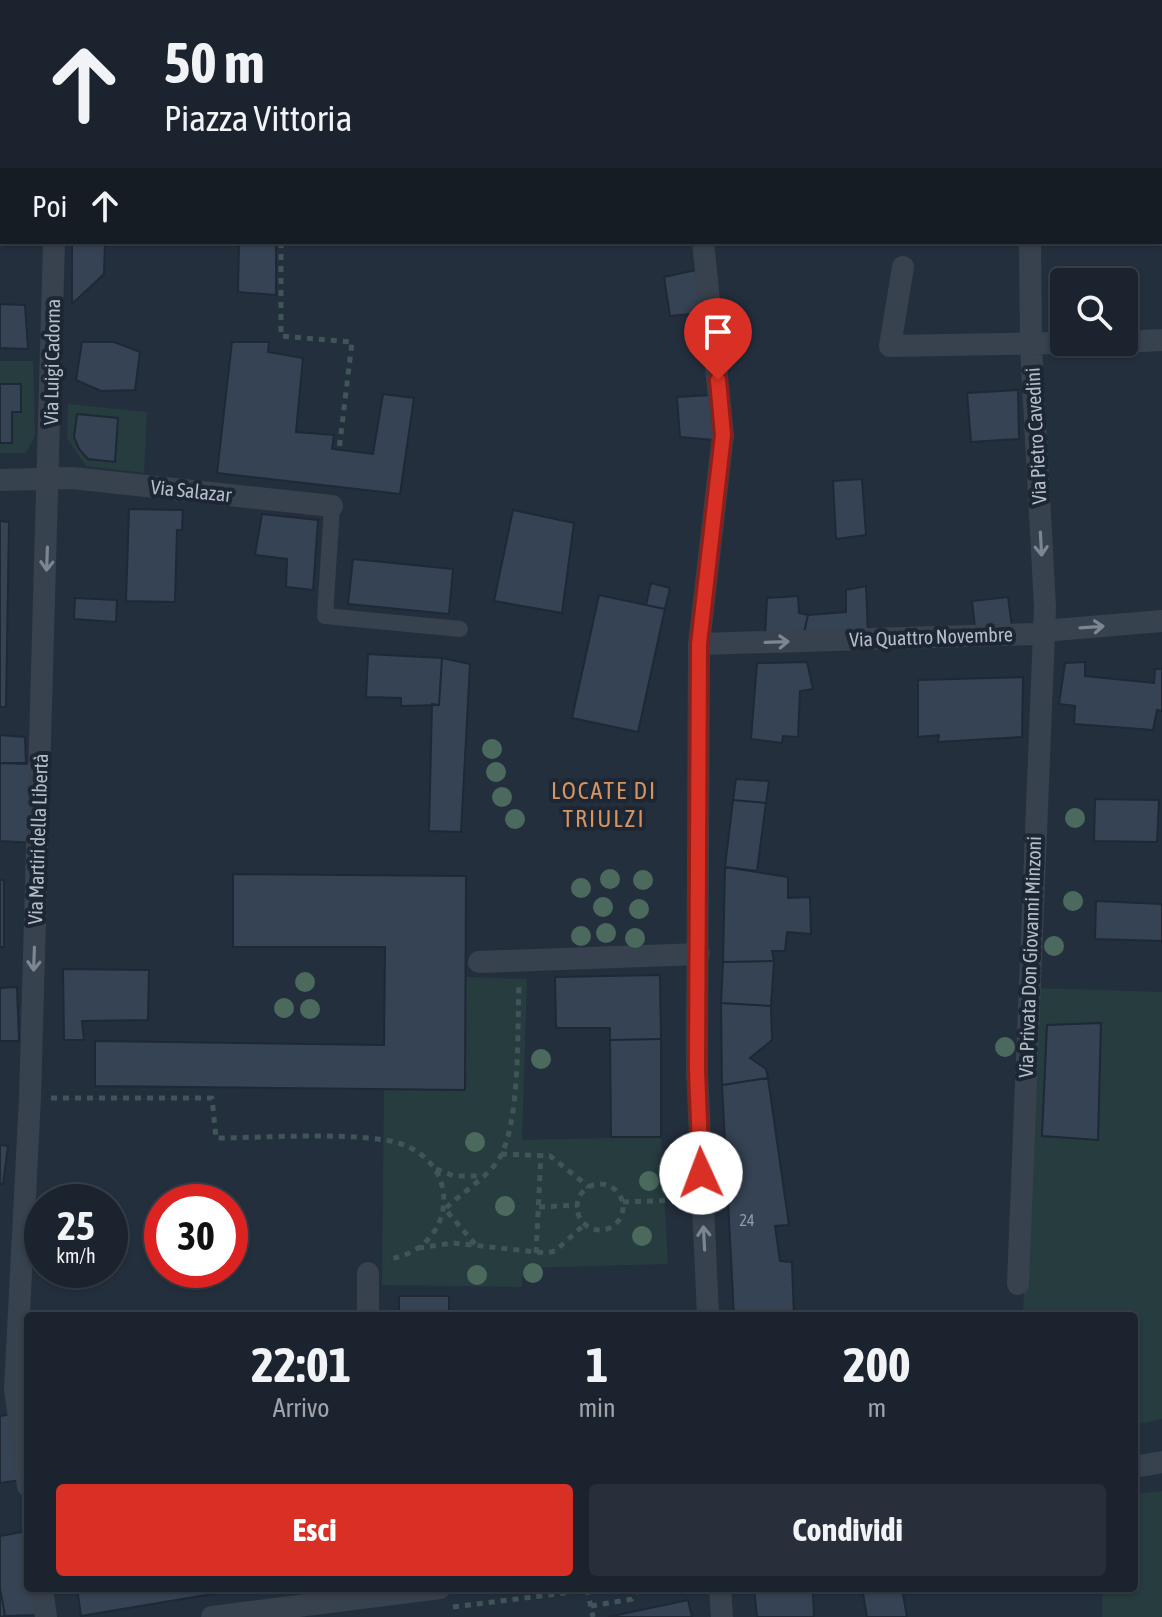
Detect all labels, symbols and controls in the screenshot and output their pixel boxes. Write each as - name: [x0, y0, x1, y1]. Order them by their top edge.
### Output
- text: 50 m: [164, 31, 265, 95]
- icon: ahead: [32, 32, 136, 136]
- text: Piazza Vittoria: [164, 97, 352, 139]
- icon: ahead: [83, 184, 127, 228]
- text: Poi: [32, 189, 67, 223]
- map controls: [1050, 268, 1138, 356]
- button: search: [1050, 268, 1138, 356]
- pin: [684, 298, 752, 380]
- street label: Via Luigi Cadorna: [39, 299, 64, 425]
- icon: arrive: [696, 310, 740, 354]
- street label: Via Pietro Cavedini: [1020, 367, 1051, 505]
- street label: Via Salazar: [150, 475, 234, 506]
- one-way arrow: [1034, 530, 1049, 557]
- one-way arrow: [39, 545, 54, 572]
- one-way arrow: [1078, 619, 1105, 634]
- street label: Via Quattro Novembre: [849, 622, 1013, 651]
- one-way arrow: [763, 634, 790, 649]
- street label: Via Martiri della Libertà: [23, 753, 52, 925]
- district label: LOCATE DI TRIULZI: [551, 777, 657, 832]
- street label: Via Privata Don Giovanni Minzoni: [1014, 836, 1045, 1078]
- one-way arrow: [27, 945, 42, 972]
- position arrow: [659, 1131, 743, 1215]
- speed limit sign: 30: [144, 1184, 248, 1288]
- text: 25: [57, 1203, 95, 1248]
- house number: 24: [739, 1211, 755, 1229]
- one-way arrow: [696, 1225, 711, 1252]
- text: km/h: [56, 1244, 96, 1267]
- text: 22:01: [251, 1337, 351, 1392]
- text: 1: [586, 1337, 608, 1392]
- text: 200: [843, 1337, 911, 1392]
- text: Arrivo: [273, 1393, 330, 1423]
- text: min: [578, 1393, 616, 1423]
- text: m: [867, 1393, 886, 1423]
- button: Esci: [56, 1484, 573, 1576]
- button: Condividi: [589, 1484, 1106, 1576]

